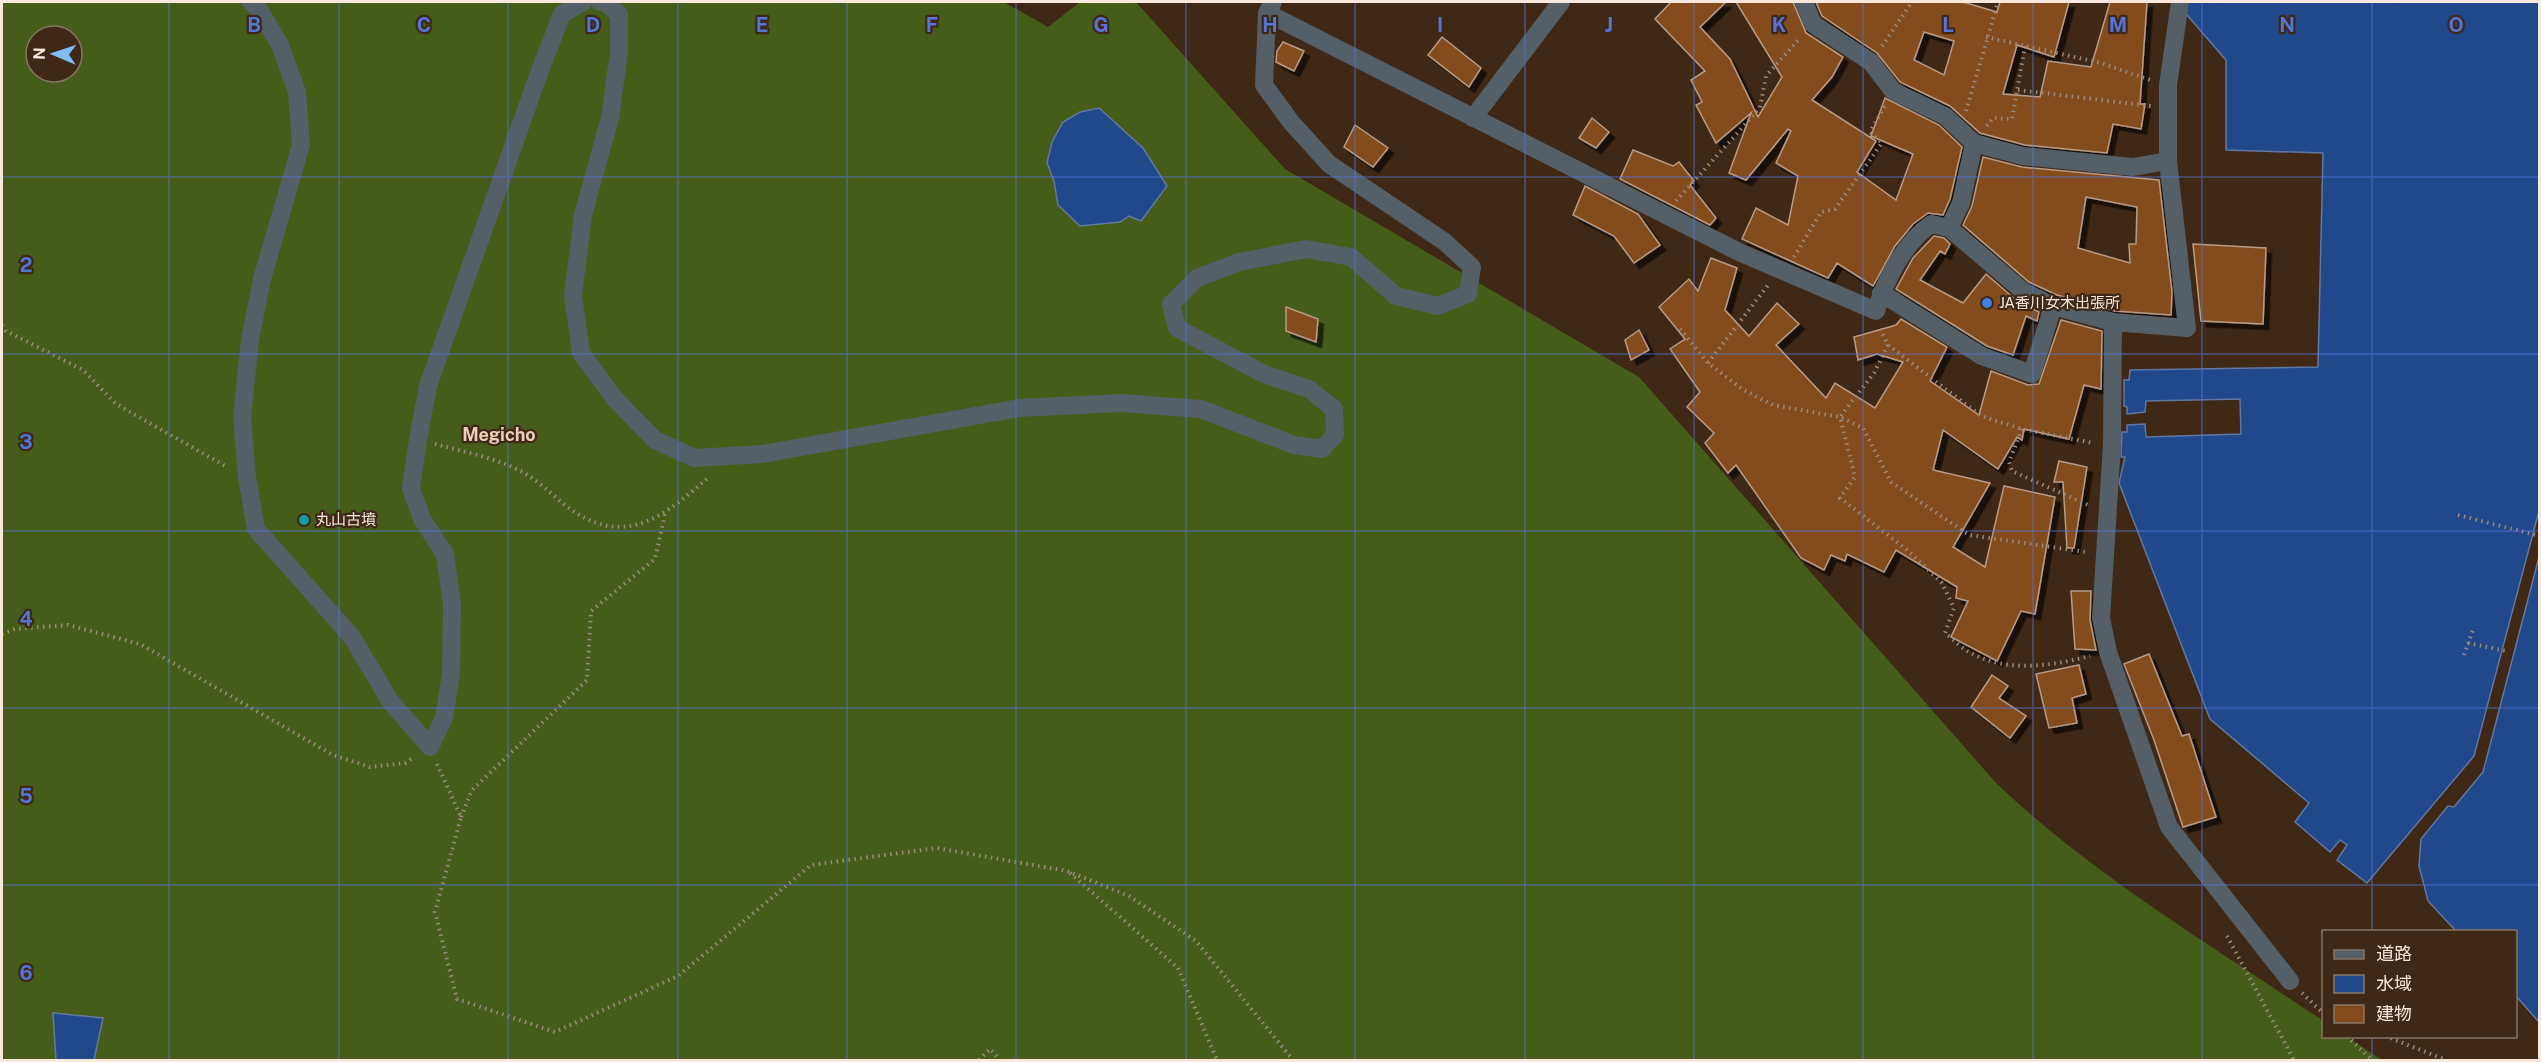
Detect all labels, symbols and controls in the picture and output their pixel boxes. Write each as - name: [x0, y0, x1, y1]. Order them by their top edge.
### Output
- text: B: [247, 13, 261, 37]
- text: C: [417, 13, 431, 37]
- text: D: [586, 13, 600, 37]
- text: E: [756, 13, 768, 37]
- text: F: [926, 13, 938, 37]
- text: G: [1093, 13, 1109, 37]
- text: H: [1262, 13, 1278, 37]
- text: I: [1437, 13, 1443, 37]
- text: J: [1605, 13, 1613, 37]
- text: K: [1772, 13, 1786, 37]
- text: L: [1942, 13, 1954, 37]
- text: M: [2109, 13, 2127, 37]
- text: N: [2279, 13, 2295, 37]
- text: O: [2448, 13, 2464, 37]
- north arrow: [24, 24, 84, 84]
- text: N: [30, 47, 49, 60]
- text: 2: [20, 253, 32, 277]
- place label: JA香川女木出張所: [1999, 294, 2120, 311]
- marker: JA香川女木出張所: [1980, 296, 1994, 310]
- district label: Megicho: [462, 424, 536, 445]
- text: 3: [19, 430, 33, 454]
- place label: 丸山古墳: [316, 511, 376, 528]
- marker: 丸山古墳: [297, 513, 311, 527]
- text: 4: [19, 607, 33, 631]
- text: 5: [19, 784, 33, 808]
- legend: [2322, 930, 2517, 1038]
- text: 道路: [2376, 943, 2412, 964]
- text: 6: [19, 961, 33, 985]
- text: 水域: [2376, 973, 2412, 994]
- text: 建物: [2376, 1003, 2412, 1024]

